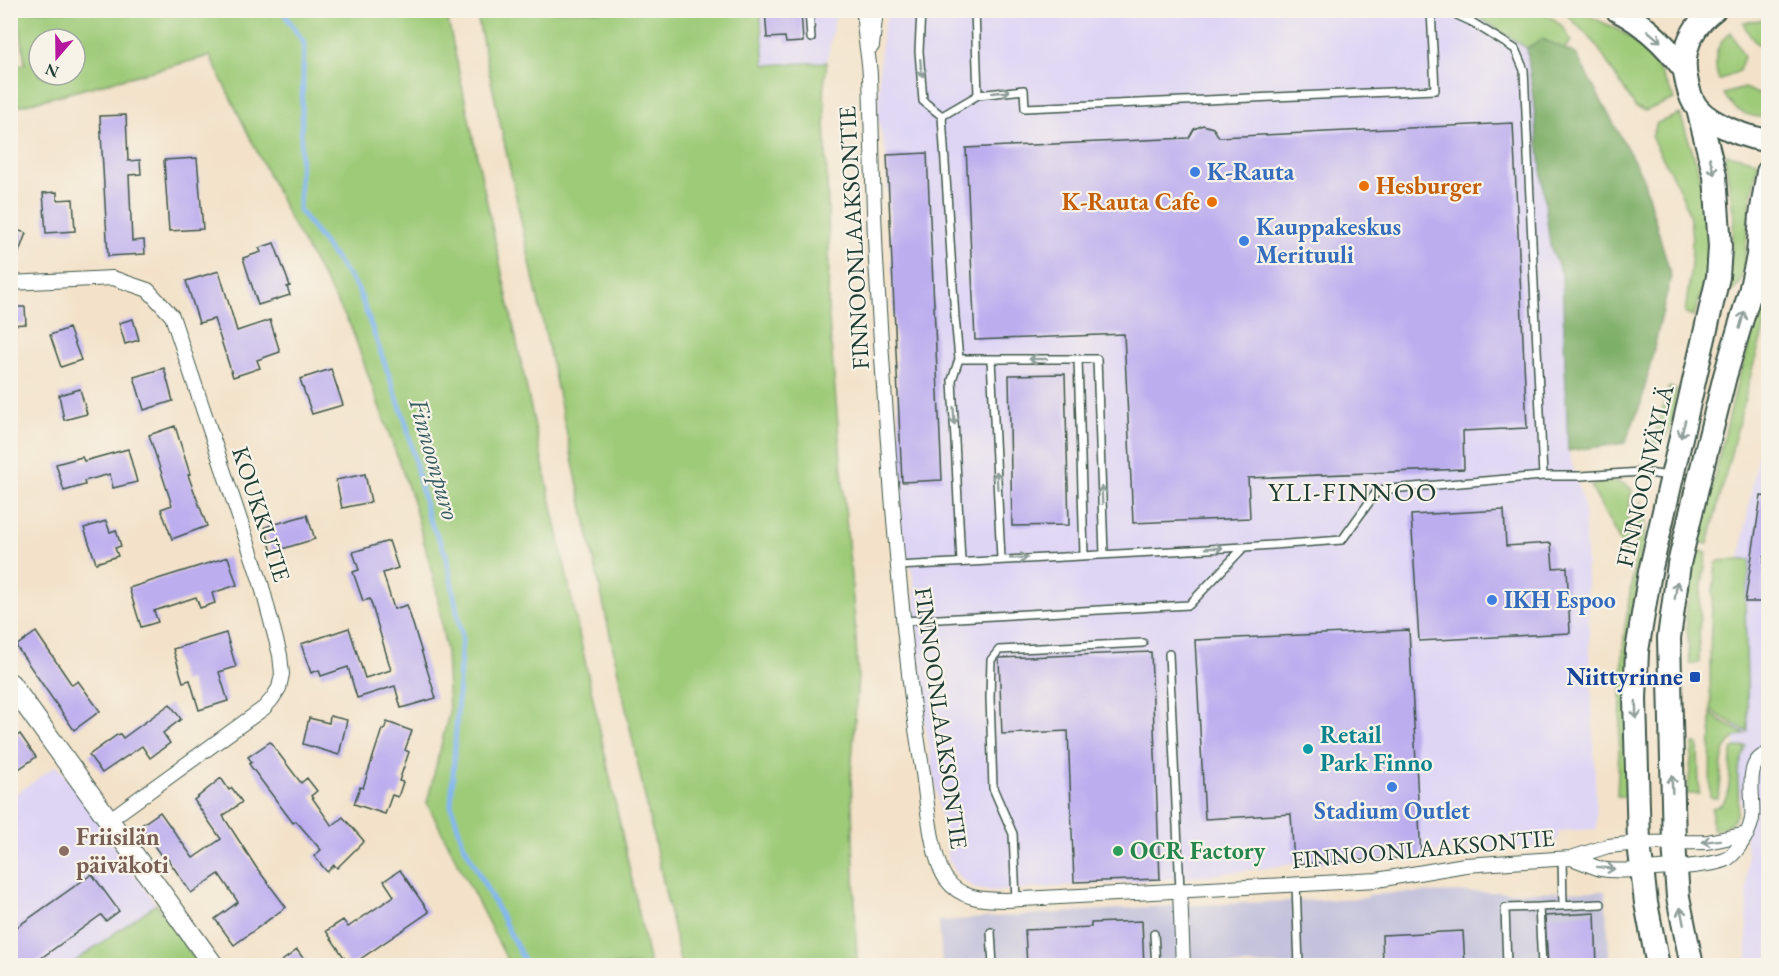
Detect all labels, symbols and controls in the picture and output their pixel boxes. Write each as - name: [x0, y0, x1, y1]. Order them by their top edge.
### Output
- north arrow: [27, 27, 87, 87]
- one-way arrow: [1646, 29, 1661, 43]
- one-way arrow: [916, 57, 927, 77]
- text: N: [42, 59, 62, 83]
- one-way arrow: [990, 86, 1010, 97]
- street label: FINNOONLAAKSONTIE: [831, 105, 876, 371]
- place label: K-Rauta: [1207, 156, 1295, 187]
- one-way arrow: [1707, 156, 1718, 175]
- marker: K-Rauta: [1188, 165, 1202, 179]
- place label: Hesburger: [1376, 170, 1482, 202]
- marker: Hesburger: [1357, 179, 1371, 193]
- place label: K-Rauta Cafe: [1062, 186, 1200, 217]
- marker: K-Rauta Cafe: [1205, 195, 1219, 209]
- place label: Kauppakeskus Merituuli: [1256, 211, 1401, 270]
- marker: Kauppakeskus Merituuli: [1237, 234, 1251, 248]
- one-way arrow: [1737, 311, 1749, 330]
- one-way arrow: [1029, 353, 1049, 365]
- street label: FINNOONVÄYLÄ: [1608, 381, 1681, 570]
- water label: Finnoonpuro: [401, 393, 469, 524]
- one-way arrow: [948, 405, 959, 425]
- one-way arrow: [1677, 419, 1689, 438]
- street label: KOUKKUTIE: [225, 442, 298, 585]
- one-way arrow: [991, 470, 1002, 490]
- district label: YLI-FINNOO: [1268, 474, 1438, 509]
- one-way arrow: [1096, 486, 1108, 506]
- one-way arrow: [1204, 543, 1224, 554]
- one-way arrow: [1009, 552, 1029, 563]
- one-way arrow: [1670, 580, 1681, 600]
- place label: IKH Espoo: [1504, 584, 1616, 615]
- street label: FINNOONLAAKSONTIE: [908, 585, 975, 851]
- marker: IKH Espoo: [1485, 593, 1499, 607]
- place label: Niittyrinne: [1566, 661, 1683, 693]
- marker: Niittyrinne: [1688, 670, 1702, 684]
- one-way arrow: [1630, 699, 1641, 719]
- place label: Retail Park Finno: [1320, 719, 1433, 778]
- marker: Retail Park Finno: [1301, 742, 1315, 756]
- one-way arrow: [1666, 775, 1678, 795]
- marker: Stadium Outlet: [1385, 780, 1399, 794]
- place label: Stadium Outlet: [1314, 795, 1470, 826]
- place label: Friisilän päiväkoti: [76, 821, 169, 880]
- street label: FINNOONLAAKSONTIE: [1290, 822, 1556, 875]
- place label: OCR Factory: [1130, 835, 1266, 867]
- one-way arrow: [1702, 835, 1721, 846]
- marker: Friisilän päiväkoti: [57, 844, 71, 858]
- marker: OCR Factory: [1111, 844, 1125, 858]
- one-way arrow: [1595, 862, 1615, 873]
- one-way arrow: [1676, 907, 1687, 927]

